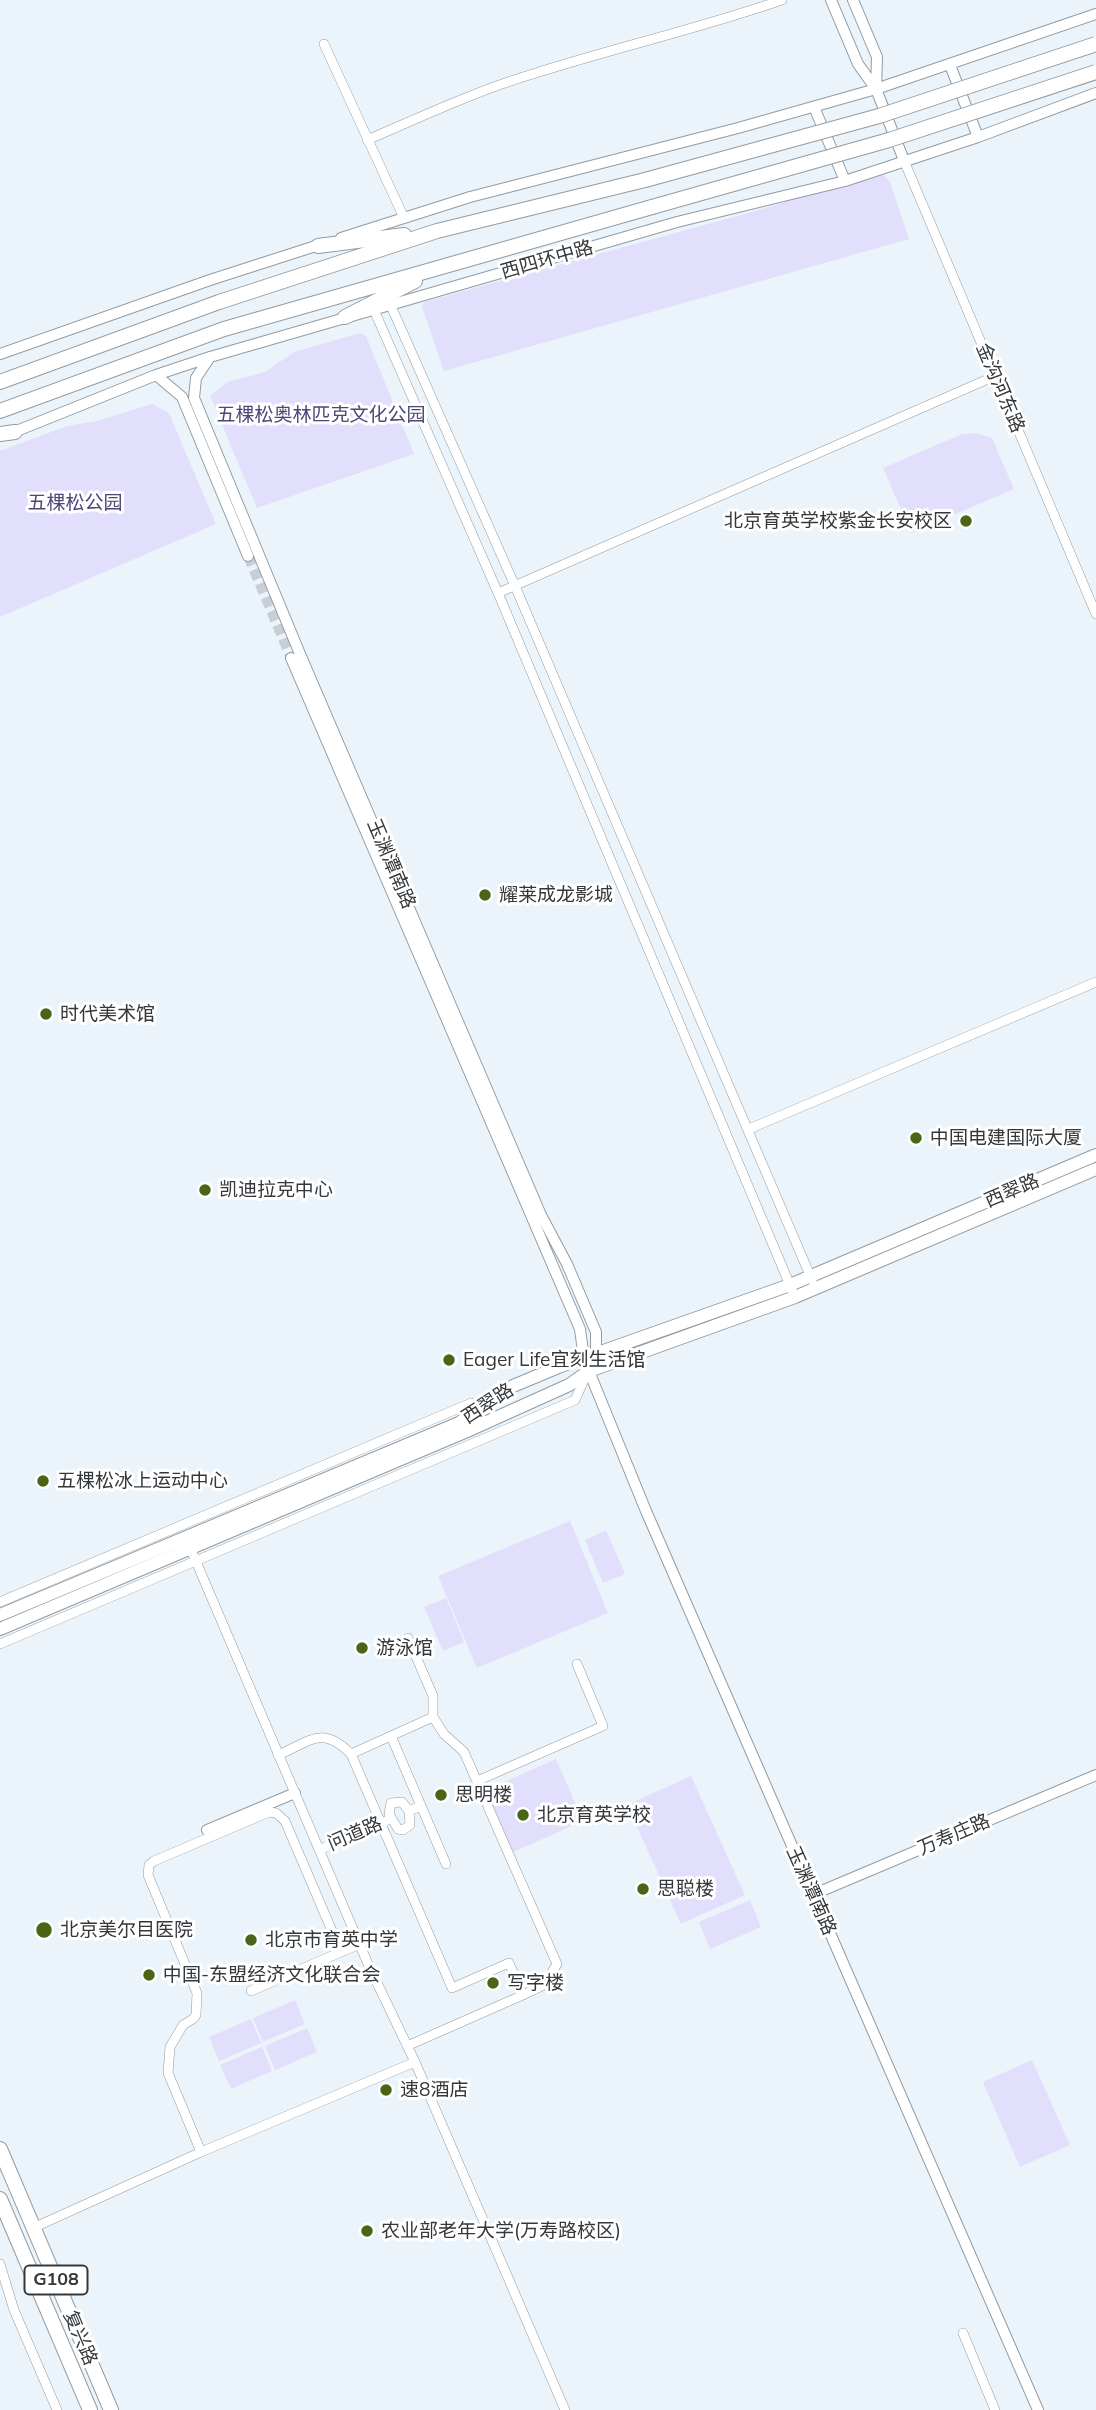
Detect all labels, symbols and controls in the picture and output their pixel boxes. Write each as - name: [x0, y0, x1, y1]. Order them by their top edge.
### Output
- street label: 西四环中路: [498, 236, 596, 284]
- street label: 金沟河东路: [971, 340, 1029, 436]
- park label: 五棵松奥林匹克文化公园: [217, 404, 425, 426]
- park label: 五棵松公园: [28, 492, 122, 514]
- place label: 北京育英学校紫金长安校区: [724, 510, 952, 532]
- marker: 北京育英学校紫金长安校区: [958, 513, 974, 529]
- street label: 玉渊潭南路: [362, 816, 420, 912]
- place label: 耀莱成龙影城: [499, 884, 613, 906]
- marker: 耀莱成龙影城: [477, 887, 493, 903]
- place label: 时代美术馆: [60, 1003, 155, 1025]
- marker: 时代美术馆: [38, 1006, 54, 1022]
- place label: 中国电建国际大厦: [930, 1127, 1082, 1149]
- marker: 中国电建国际大厦: [908, 1130, 924, 1146]
- street label: 西翠路: [981, 1169, 1043, 1213]
- place label: 凯迪拉克中心: [219, 1179, 333, 1201]
- marker: 凯迪拉克中心: [197, 1182, 213, 1198]
- place label: Eager Life宜刻生活馆: [463, 1349, 645, 1371]
- marker: Eager Life宜刻生活馆: [441, 1352, 457, 1368]
- street label: 西翠路: [458, 1379, 518, 1429]
- place label: 五棵松冰上运动中心: [57, 1470, 228, 1492]
- marker: 五棵松冰上运动中心: [35, 1473, 51, 1489]
- place label: 游泳馆: [376, 1637, 433, 1659]
- marker: 游泳馆: [354, 1640, 370, 1656]
- place label: 思明楼: [455, 1784, 512, 1806]
- marker: 思明楼: [433, 1787, 449, 1803]
- place label: 北京育英学校: [537, 1804, 651, 1826]
- marker: 北京育英学校: [515, 1807, 531, 1823]
- street label: 万寿庄路: [915, 1810, 993, 1860]
- street label: 问道路: [324, 1812, 386, 1856]
- street label: 玉渊潭南路: [781, 1843, 841, 1939]
- place label: 思聪楼: [657, 1878, 714, 1900]
- marker: 思聪楼: [635, 1881, 651, 1897]
- place label: 北京美尔目医院: [60, 1919, 193, 1941]
- marker: 北京美尔目医院: [34, 1920, 54, 1940]
- place label: 北京市育英中学: [265, 1929, 398, 1951]
- marker: 北京市育英中学: [243, 1932, 259, 1948]
- place label: 中国-东盟经济文化联合会: [163, 1964, 380, 1986]
- marker: 中国-东盟经济文化联合会: [141, 1967, 157, 1983]
- place label: 写字楼: [507, 1972, 564, 1994]
- marker: 写字楼: [485, 1975, 501, 1991]
- place label: 速8酒店: [400, 2079, 468, 2101]
- marker: 速8酒店: [378, 2082, 394, 2098]
- place label: 农业部老年大学(万寿路校区): [381, 2220, 621, 2242]
- marker: 农业部老年大学(万寿路校区): [359, 2223, 375, 2239]
- road number: G108: [24, 2266, 88, 2294]
- street label: 复兴路: [58, 2307, 102, 2369]

